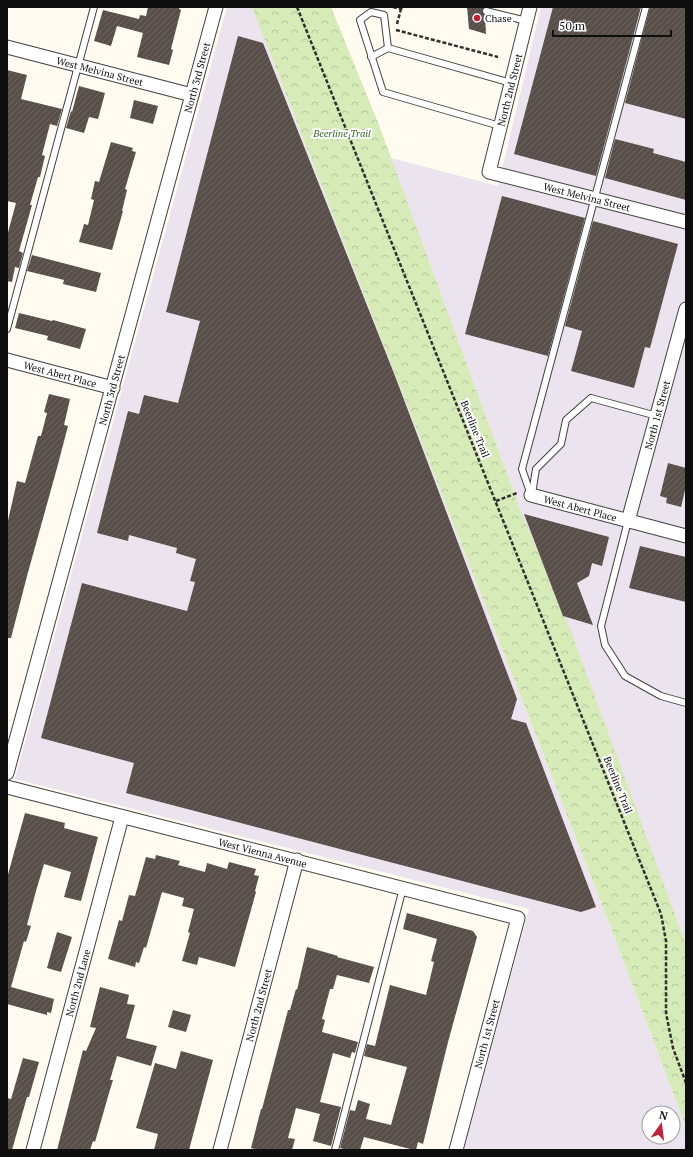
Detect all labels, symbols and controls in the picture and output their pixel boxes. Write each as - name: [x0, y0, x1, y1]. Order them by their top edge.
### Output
- place label: Chase: [485, 12, 512, 25]
- scale bar: [553, 12, 671, 38]
- marker: Chase: [472, 13, 482, 23]
- text: 50 m: [559, 18, 586, 33]
- street label: North 3rd Street: [181, 40, 213, 114]
- street label: North 2nd Street: [495, 52, 525, 128]
- street label: West Melvina Street: [55, 54, 145, 89]
- park label: Beerline Trail: [312, 127, 371, 140]
- street label: West Melvina Street: [542, 180, 632, 214]
- street label: North 3rd Street: [96, 353, 127, 427]
- street label: West Abert Place: [22, 358, 98, 390]
- street label: North 1st Street: [641, 379, 673, 451]
- street label: Beerline Trail: [458, 399, 492, 459]
- street label: West Abert Place: [542, 492, 618, 524]
- street label: Beerline Trail: [601, 755, 635, 815]
- street label: West Vienna Avenue: [217, 835, 308, 870]
- street label: North 2nd Lane: [62, 948, 93, 1018]
- street label: North 2nd Street: [243, 967, 274, 1043]
- street label: North 1st Street: [472, 998, 503, 1070]
- north arrow: [641, 1105, 681, 1145]
- text: N: [658, 1107, 670, 1123]

